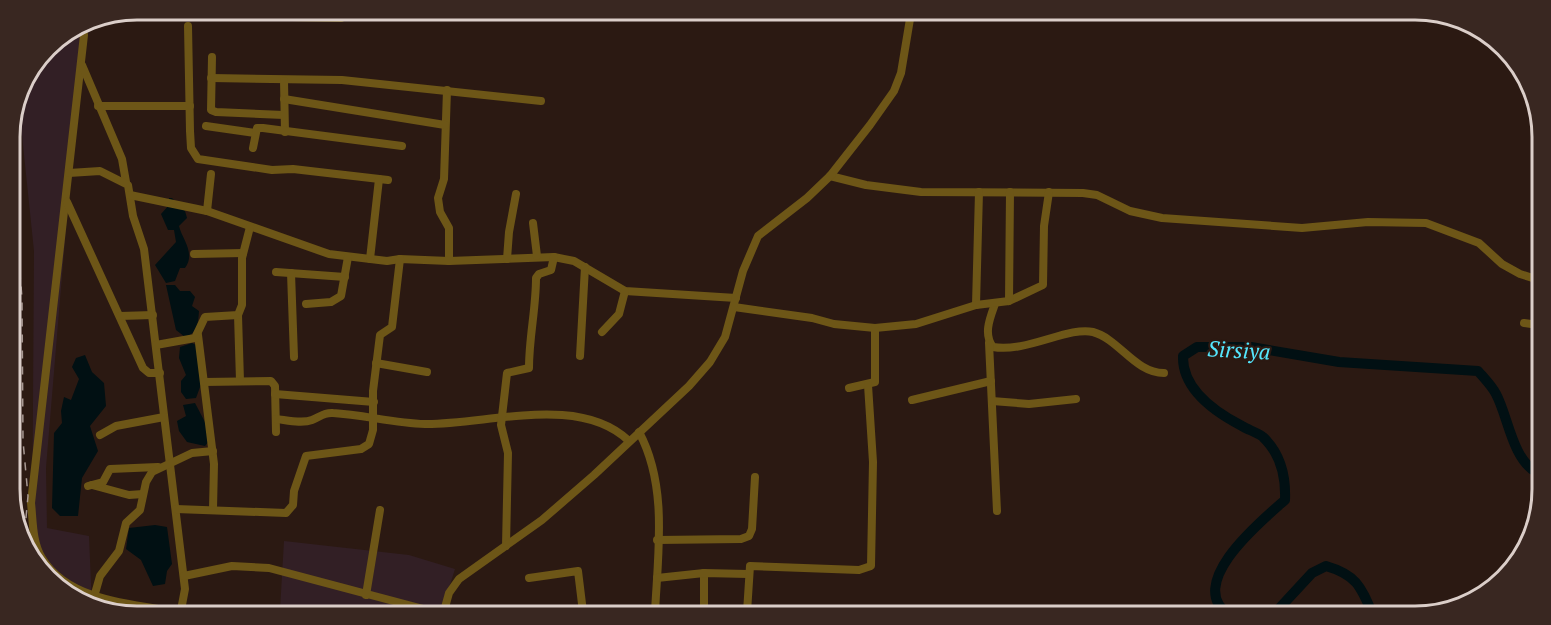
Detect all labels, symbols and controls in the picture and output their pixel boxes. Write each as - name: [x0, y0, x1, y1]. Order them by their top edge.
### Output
- water label: Sirsiya: [1207, 333, 1271, 366]

